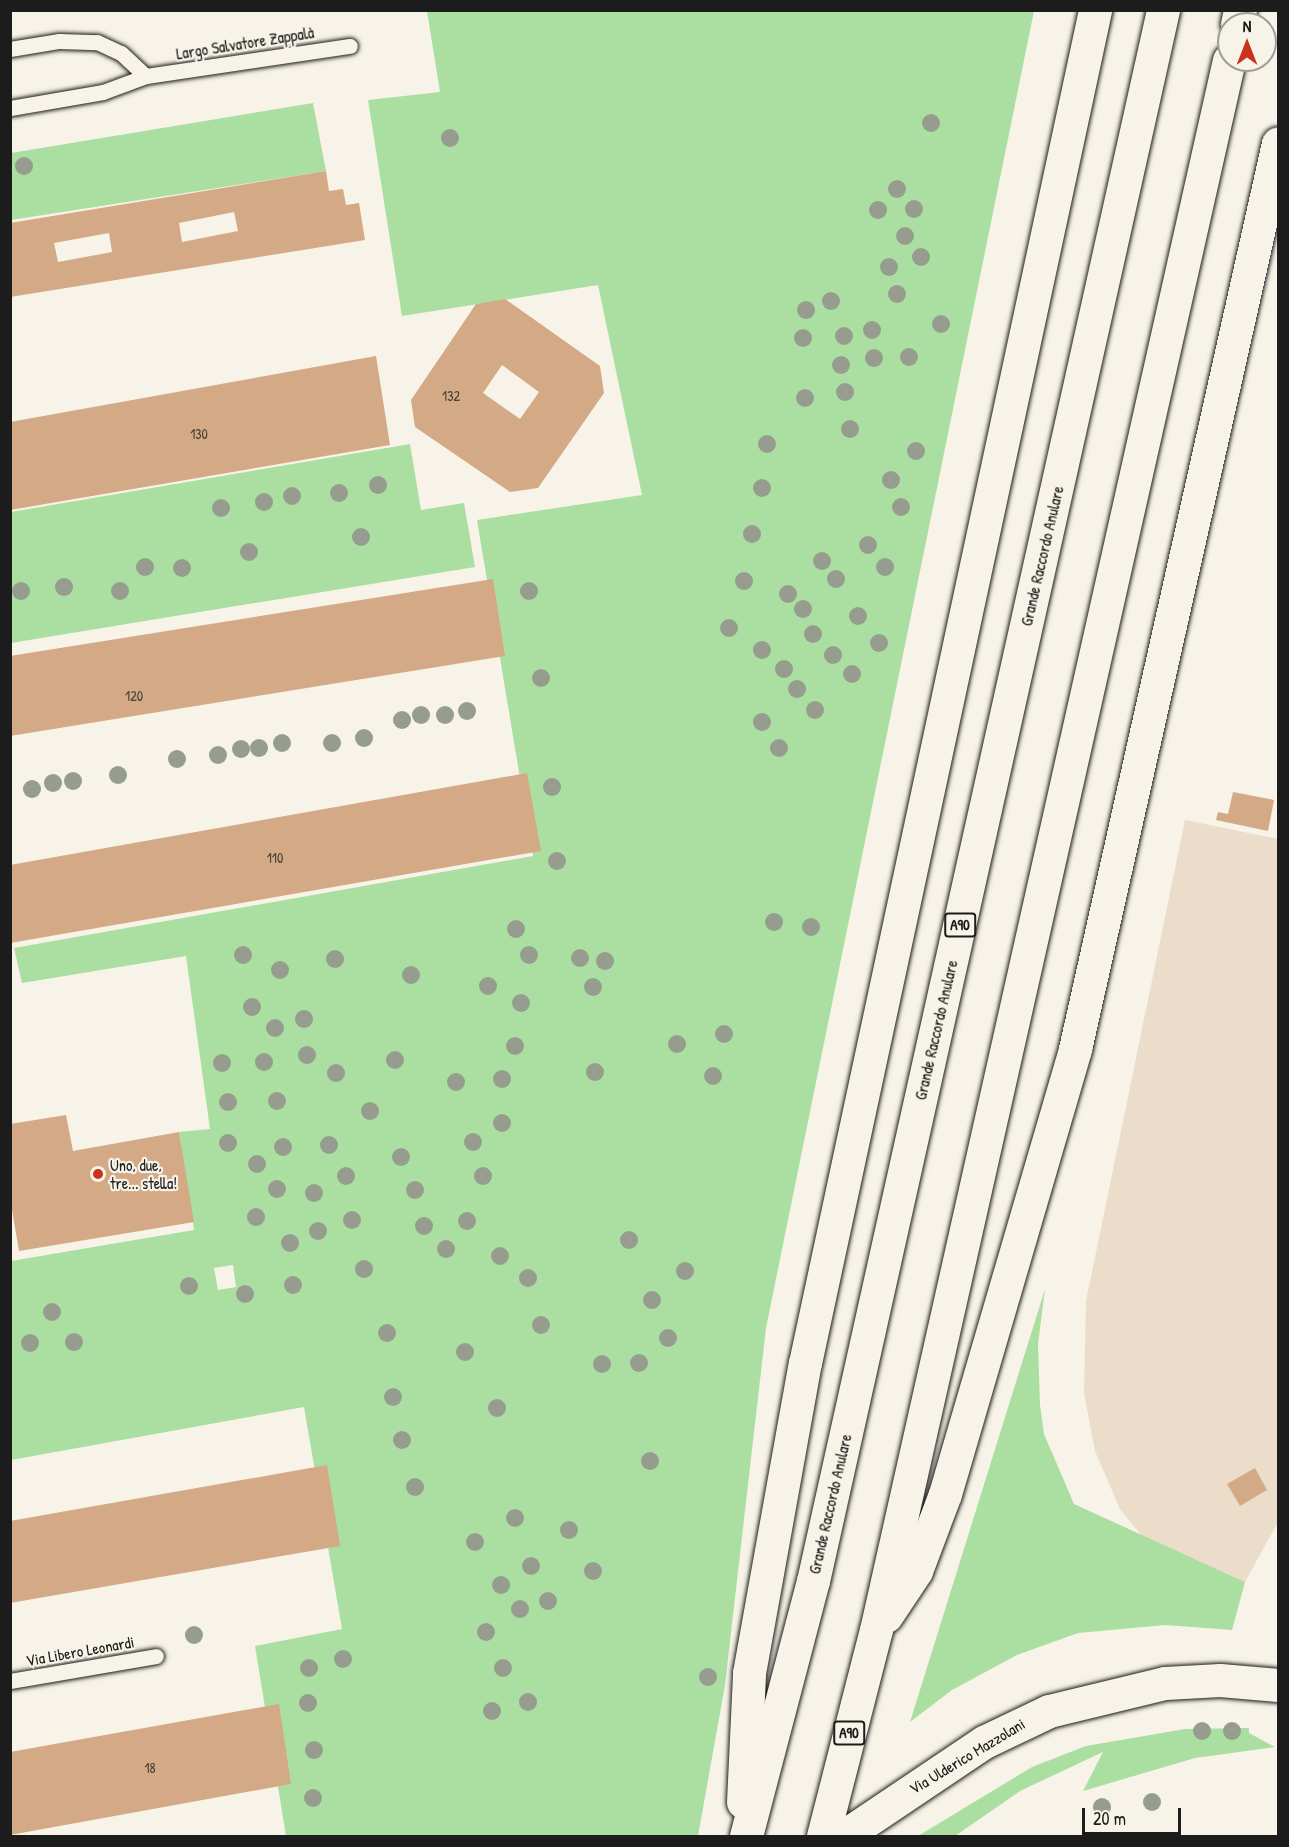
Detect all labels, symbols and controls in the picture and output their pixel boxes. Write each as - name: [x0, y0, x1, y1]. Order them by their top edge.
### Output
- north arrow: [1217, 12, 1277, 72]
- text: N: [1243, 15, 1251, 37]
- street label: Largo Salvatore Zappalà: [175, 23, 315, 63]
- house number: 132: [442, 388, 460, 404]
- house number: 130: [190, 426, 208, 442]
- street label: Grande Raccordo Anulare: [1017, 484, 1067, 628]
- house number: 120: [125, 688, 143, 704]
- house number: 110: [267, 850, 283, 866]
- road number: A90: [944, 913, 976, 937]
- street label: Grande Raccordo Anulare: [911, 958, 961, 1102]
- place label: Uno, due, tre... stella!: [110, 1155, 177, 1193]
- marker: Uno, due, tre... stella!: [91, 1167, 105, 1181]
- street label: Grande Raccordo Anulare: [805, 1432, 855, 1576]
- street label: Via Libero Leonardi: [24, 1632, 136, 1670]
- street label: Via Ulderico Mazzolani: [906, 1714, 1028, 1798]
- road number: A90: [832, 1721, 866, 1745]
- house number: 18: [144, 1760, 156, 1776]
- scale bar: [1085, 1796, 1184, 1834]
- text: 20 m: [1093, 1806, 1126, 1831]

